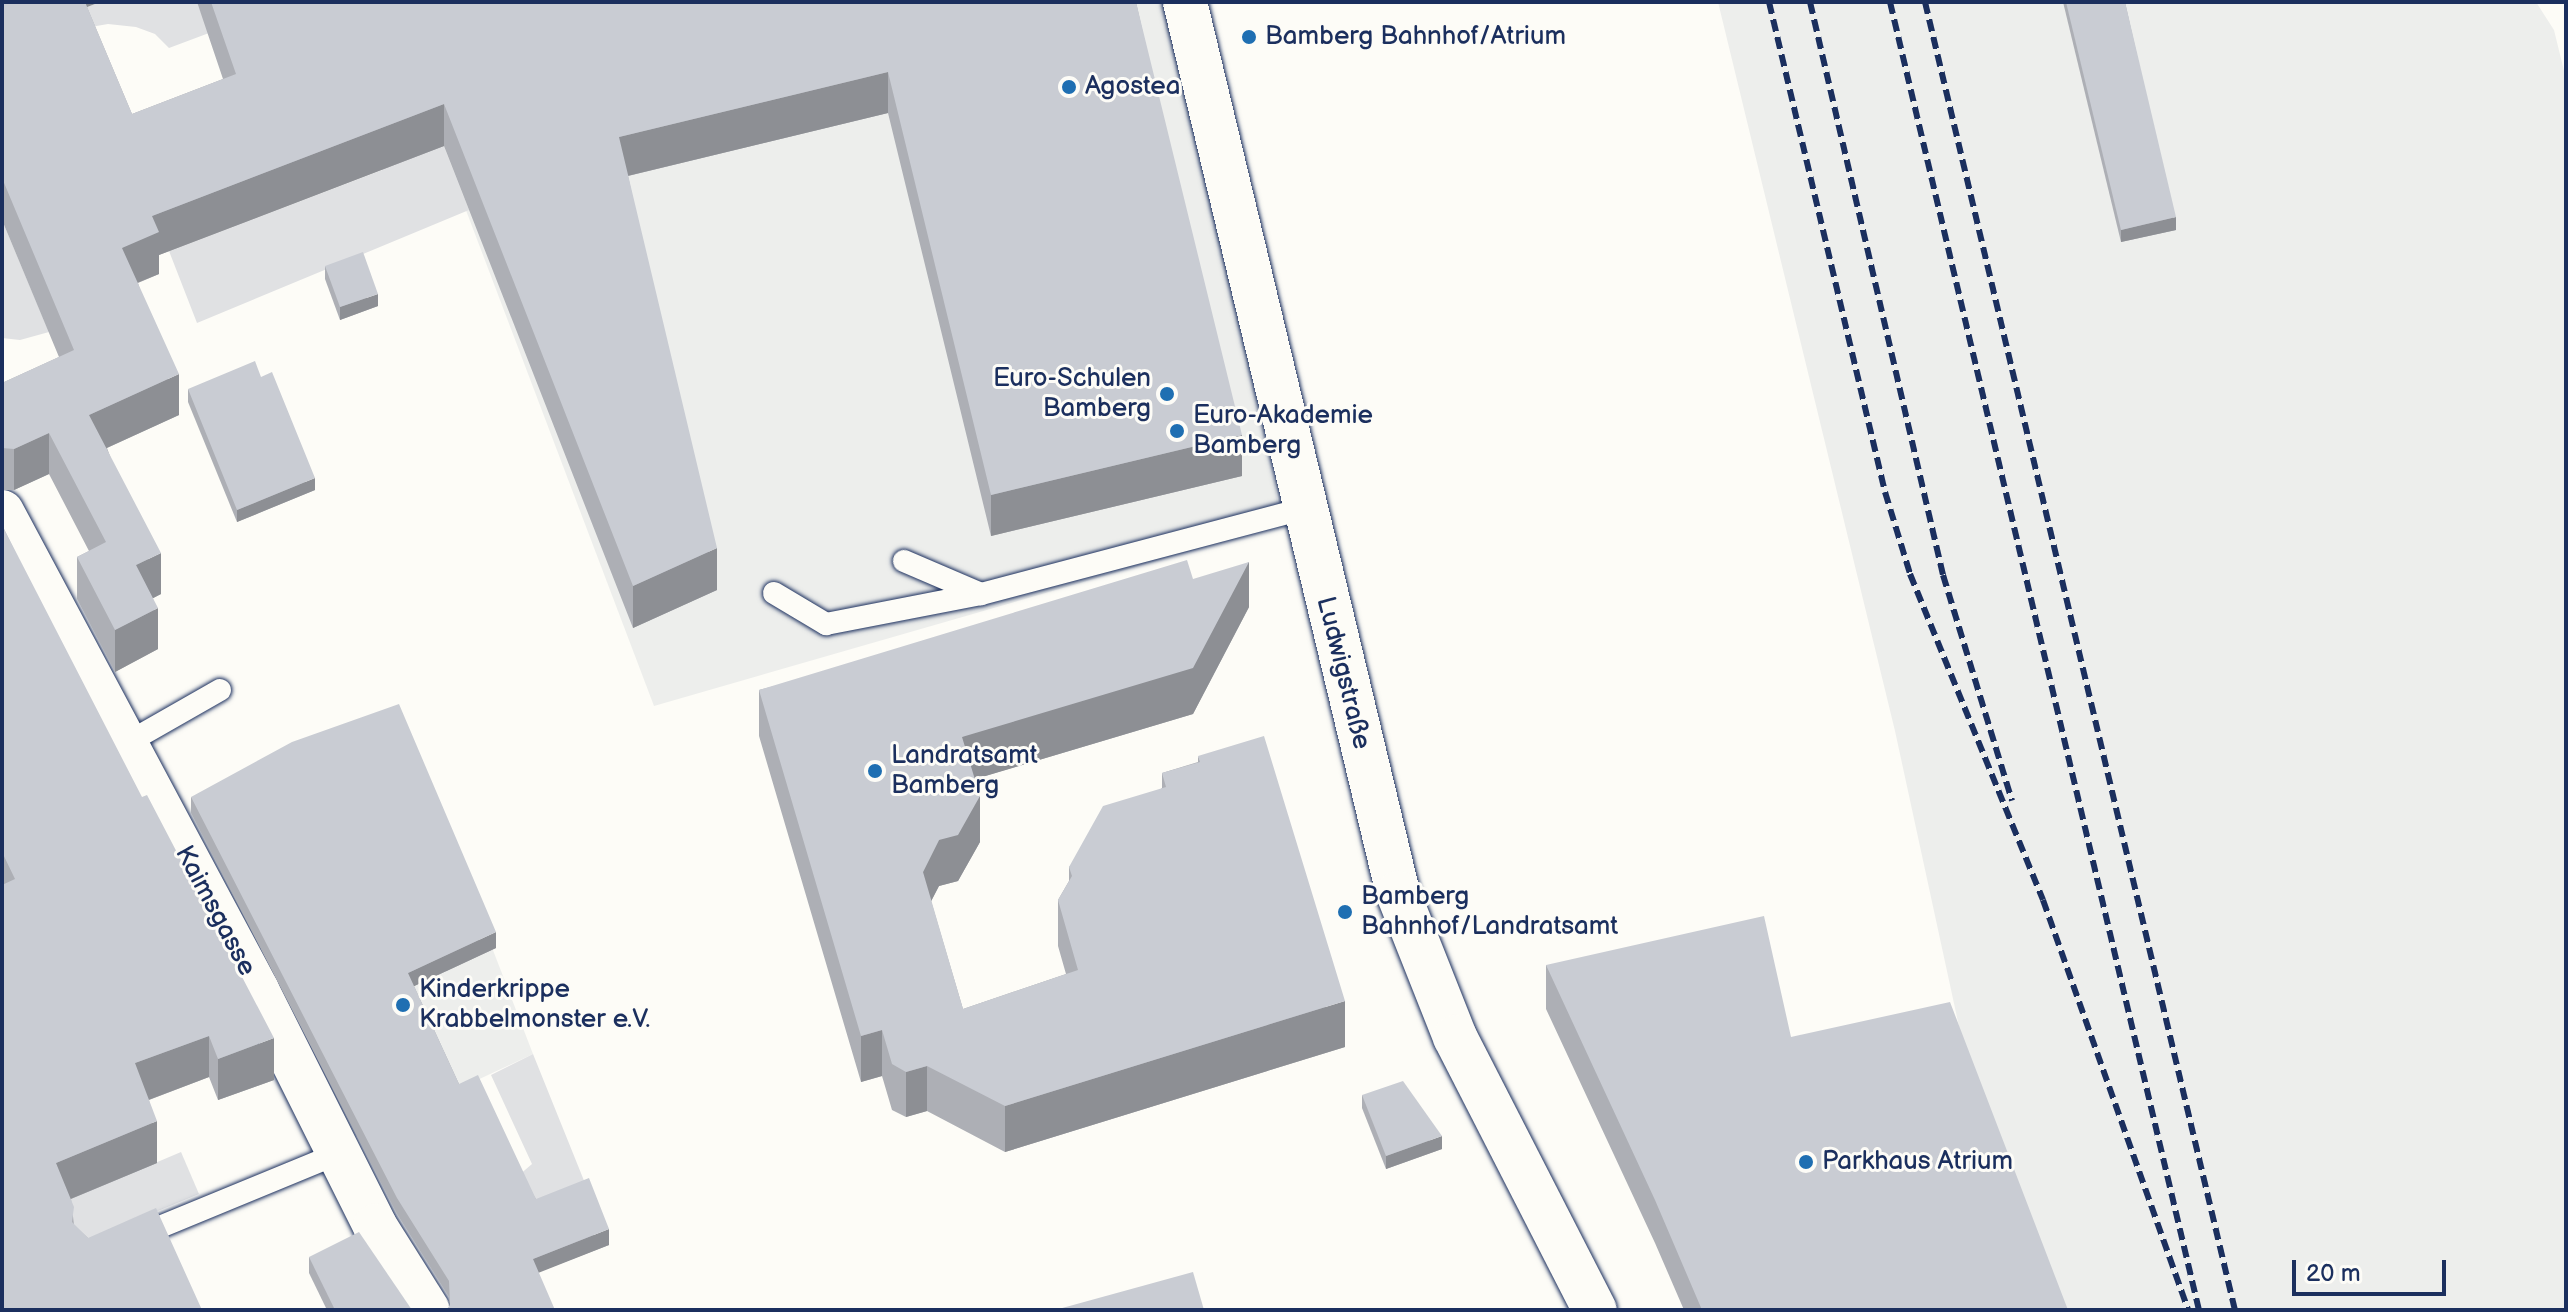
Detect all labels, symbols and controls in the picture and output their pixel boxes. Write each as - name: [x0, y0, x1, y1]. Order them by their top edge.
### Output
- place label: Bamberg Bahnhof/Atrium: [1265, 21, 1566, 53]
- marker: Bamberg Bahnhof/Atrium: [1240, 28, 1258, 46]
- place label: Agostea: [1085, 71, 1180, 103]
- marker: Agostea: [1060, 78, 1078, 96]
- place label: Euro-Schulen Bamberg: [993, 363, 1151, 424]
- marker: Euro-Schulen Bamberg: [1158, 385, 1176, 403]
- place label: Euro-Akademie Bamberg: [1193, 400, 1373, 462]
- marker: Euro-Akademie Bamberg: [1168, 422, 1186, 440]
- street label: Ludwigstraße: [1309, 593, 1377, 753]
- place label: Landratsamt Bamberg: [891, 740, 1038, 802]
- marker: Landratsamt Bamberg: [866, 762, 884, 780]
- street label: Kaimsgasse: [168, 841, 262, 981]
- place label: Bamberg Bahnhof/Landratsamt: [1361, 881, 1618, 942]
- marker: Bamberg Bahnhof/Landratsamt: [1336, 903, 1354, 921]
- place label: Kinderkrippe Krabbelmonster e.V.: [419, 974, 650, 1036]
- marker: Kinderkrippe Krabbelmonster e.V.: [394, 996, 412, 1014]
- place label: Parkhaus Atrium: [1822, 1146, 2013, 1178]
- marker: Parkhaus Atrium: [1797, 1153, 1815, 1171]
- scale bar: [2296, 1244, 2450, 1294]
- text: 20 m: [2306, 1259, 2361, 1288]

